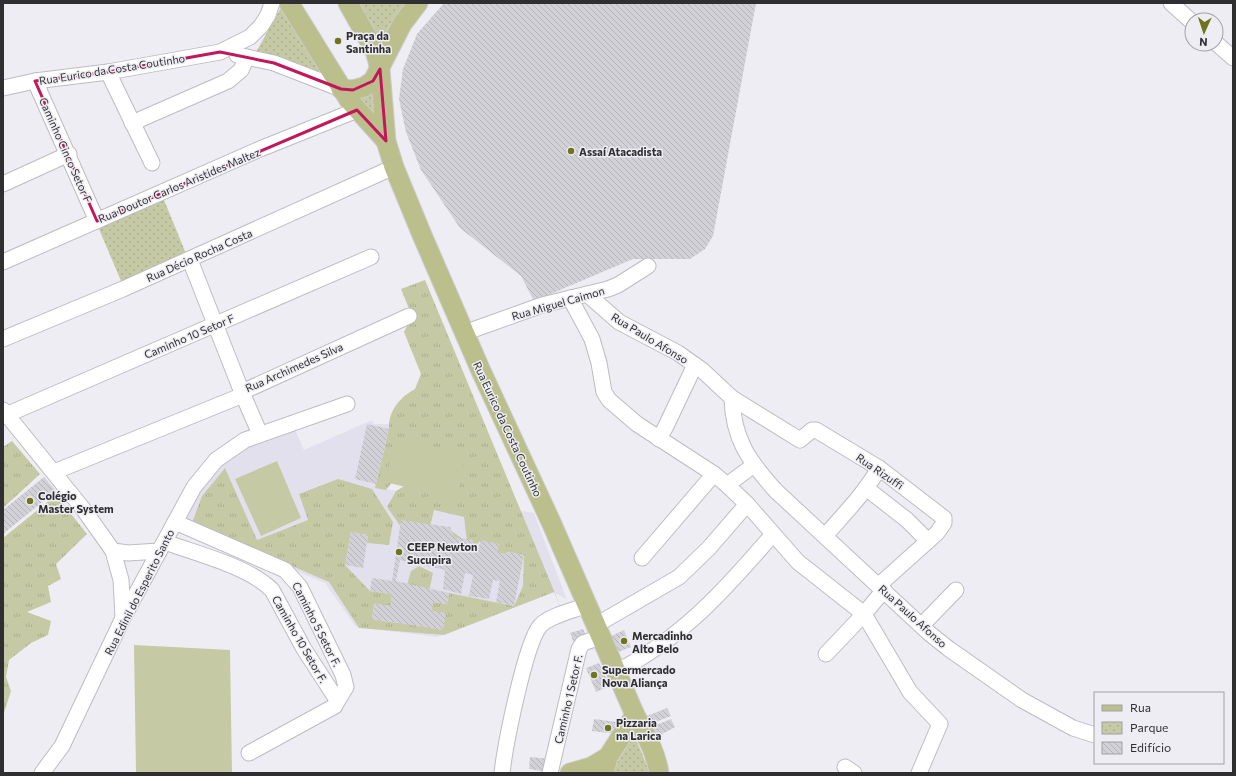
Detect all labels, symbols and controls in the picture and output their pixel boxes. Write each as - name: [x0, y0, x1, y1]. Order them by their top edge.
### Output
- north arrow: [1184, 12, 1224, 52]
- place label: Praça da Santinha: [346, 29, 391, 55]
- marker: Praça da Santinha: [333, 36, 343, 46]
- text: N: [1199, 36, 1208, 49]
- street label: Rua Eurico da Costa Coutinho: [38, 51, 186, 87]
- street label: Caminho Cinco Setor F: [37, 95, 95, 205]
- street label: Rua Doutor Carlos Aristides Maltez: [96, 145, 262, 225]
- place label: Assaí Atacadista: [579, 145, 662, 158]
- marker: Assaí Atacadista: [566, 146, 576, 156]
- street label: Rua Décio Rocha Costa: [144, 226, 254, 284]
- street label: Rua Miguel Caimon: [510, 284, 606, 322]
- street label: Rua Paulo Afonso: [609, 310, 691, 366]
- street label: Caminho 10 Setor F: [142, 311, 236, 361]
- street label: Rua Archimedes Silva: [243, 340, 345, 394]
- street label: Rua Eurico da Costa Coutinho: [471, 359, 545, 499]
- street label: Rua Rizuffi: [854, 450, 906, 492]
- place label: Colégio Master System: [38, 489, 114, 515]
- marker: Colégio Master System: [25, 496, 35, 506]
- street label: Rua Edinil do Esperito Santo: [101, 526, 177, 657]
- place label: CEEP Newton Sucupira: [407, 540, 477, 566]
- marker: CEEP Newton Sucupira: [394, 547, 404, 557]
- street label: Caminho 5 Setor F.: [290, 580, 344, 669]
- street label: Rua Paulo Afonso: [876, 582, 950, 650]
- street label: Caminho 10 Setor F.: [270, 593, 330, 685]
- place label: Mercadinho Alto Belo: [632, 629, 693, 655]
- marker: Mercadinho Alto Belo: [619, 636, 629, 646]
- street label: Caminho 1 Setor F.: [551, 653, 585, 745]
- place label: Supermercado Nova Aliança: [602, 663, 676, 689]
- marker: Supermercado Nova Aliança: [589, 670, 599, 680]
- legend: [1094, 692, 1224, 764]
- text: Rua: [1130, 700, 1151, 714]
- place label: Pizzaria na Larica: [616, 716, 661, 742]
- text: Parque: [1130, 720, 1168, 734]
- marker: Pizzaria na Larica: [603, 723, 613, 733]
- text: Edifício: [1130, 740, 1171, 754]

